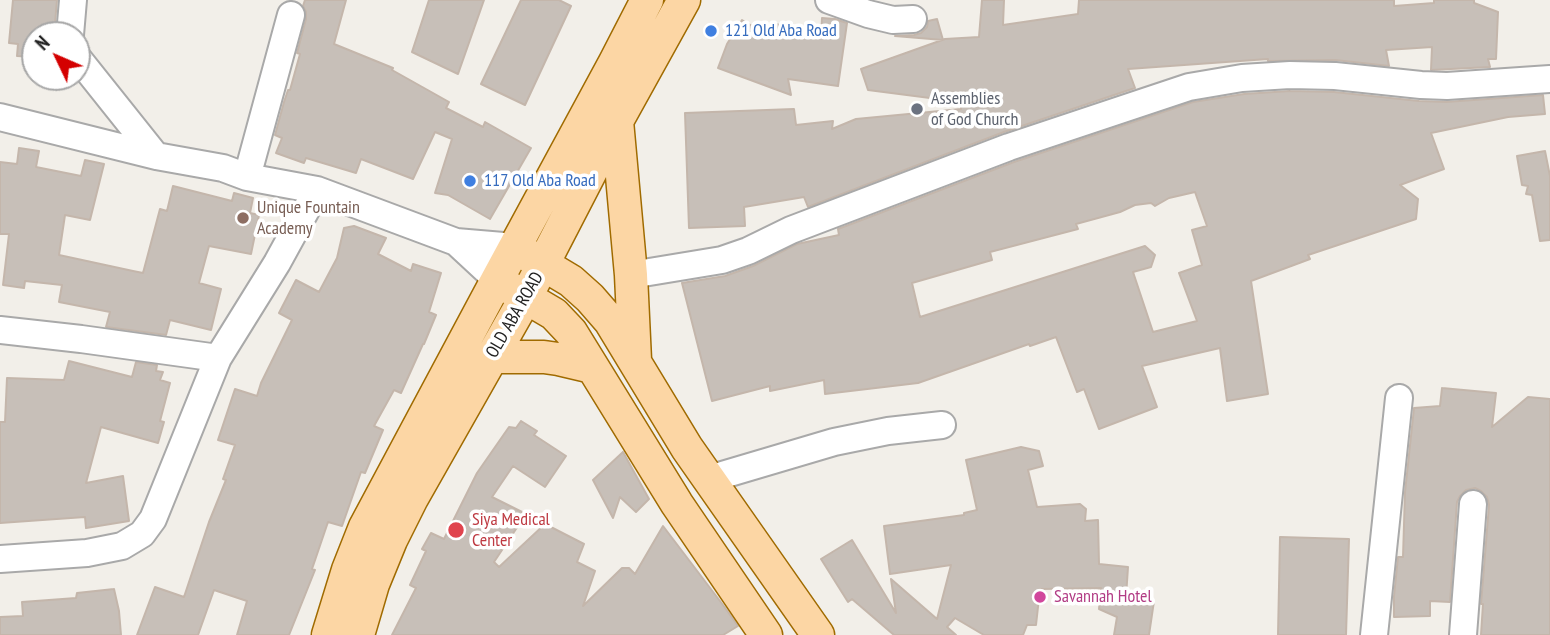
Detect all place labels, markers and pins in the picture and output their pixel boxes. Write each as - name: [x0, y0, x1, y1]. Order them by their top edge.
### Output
- place label: 121 Old Aba Road: [725, 20, 837, 42]
- marker: 121 Old Aba Road: [703, 23, 719, 39]
- place label: Assemblies of God Church: [931, 88, 1019, 130]
- marker: Assemblies of God Church: [909, 101, 925, 117]
- place label: 117 Old Aba Road: [484, 170, 596, 192]
- marker: 117 Old Aba Road: [462, 173, 478, 189]
- place label: Unique Fountain Academy: [257, 197, 360, 240]
- marker: Unique Fountain Academy: [235, 210, 251, 226]
- place label: Siya Medical Center: [472, 509, 550, 552]
- marker: Siya Medical Center: [446, 520, 466, 540]
- place label: Savannah Hotel: [1054, 586, 1152, 608]
- marker: Savannah Hotel: [1032, 589, 1048, 605]

